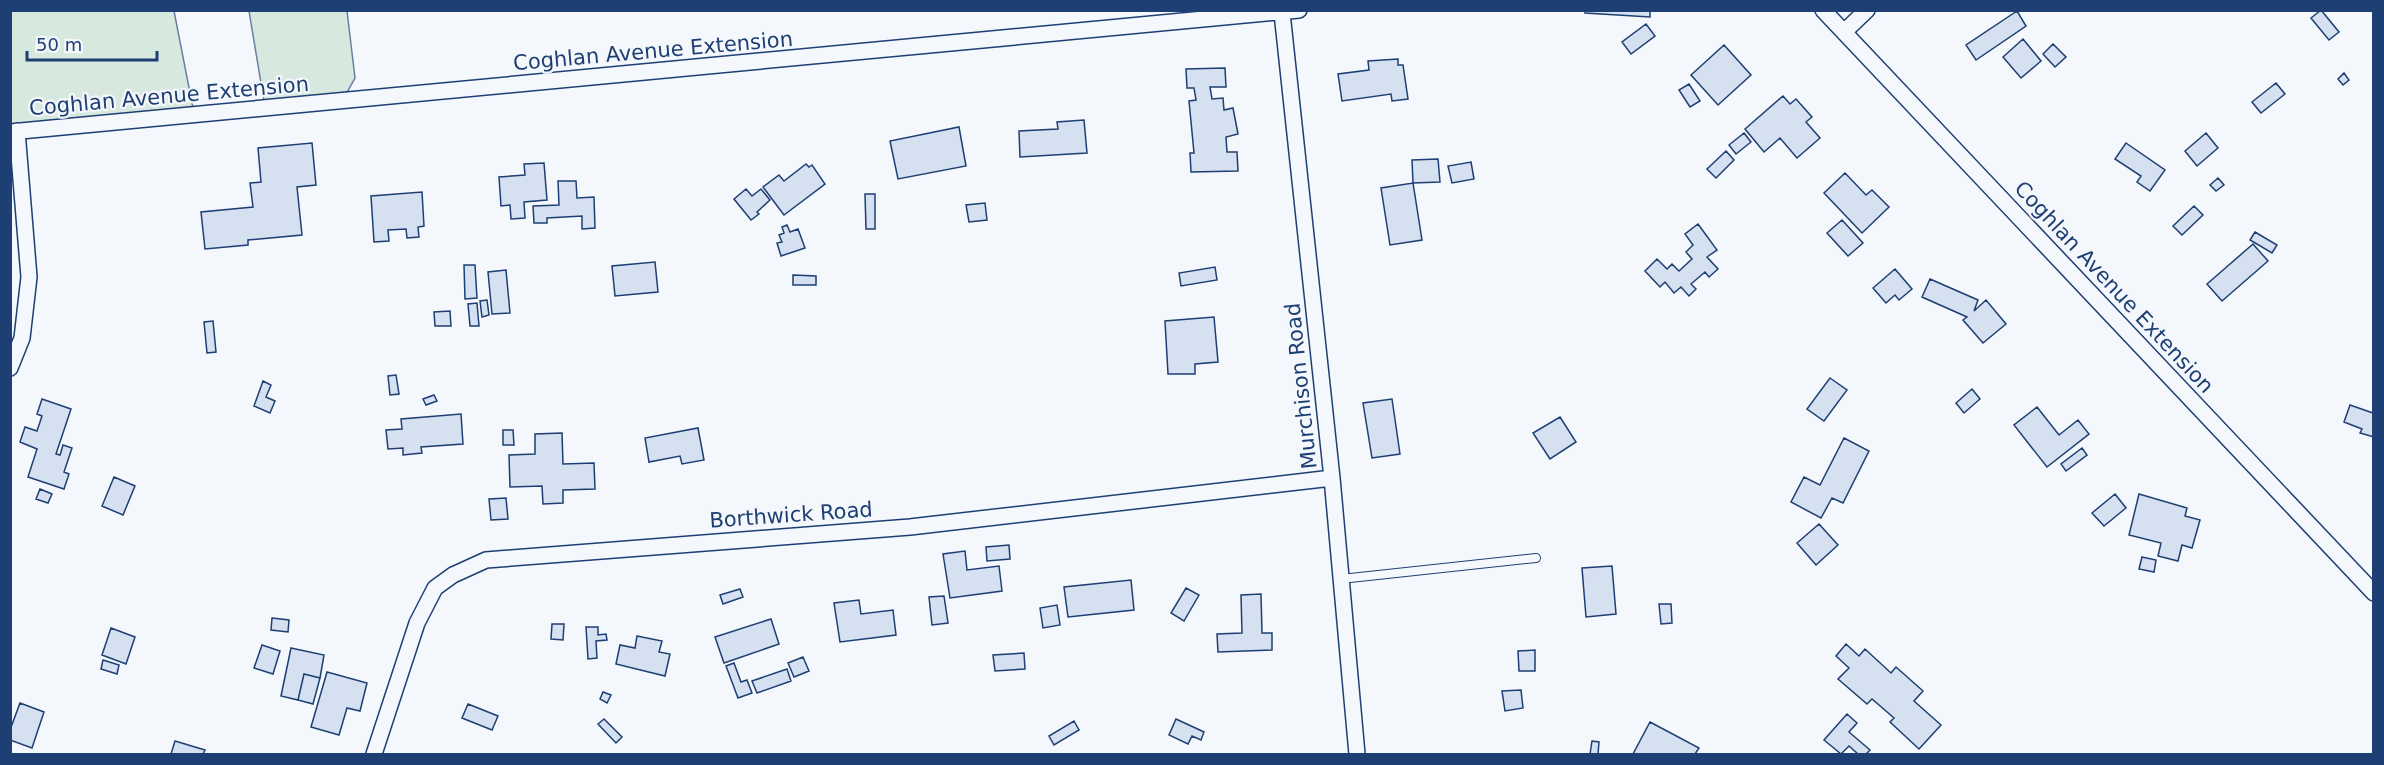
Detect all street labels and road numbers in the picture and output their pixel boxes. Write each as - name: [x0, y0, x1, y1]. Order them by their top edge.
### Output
- street label: Coghlan Avenue Extension: [512, 27, 794, 75]
- street label: Coghlan Avenue Extension: [28, 72, 310, 120]
- street label: Coghlan Avenue Extension: [2010, 176, 2218, 398]
- street label: Murchison Road: [1280, 302, 1322, 470]
- street label: Borthwick Road: [709, 497, 873, 533]

